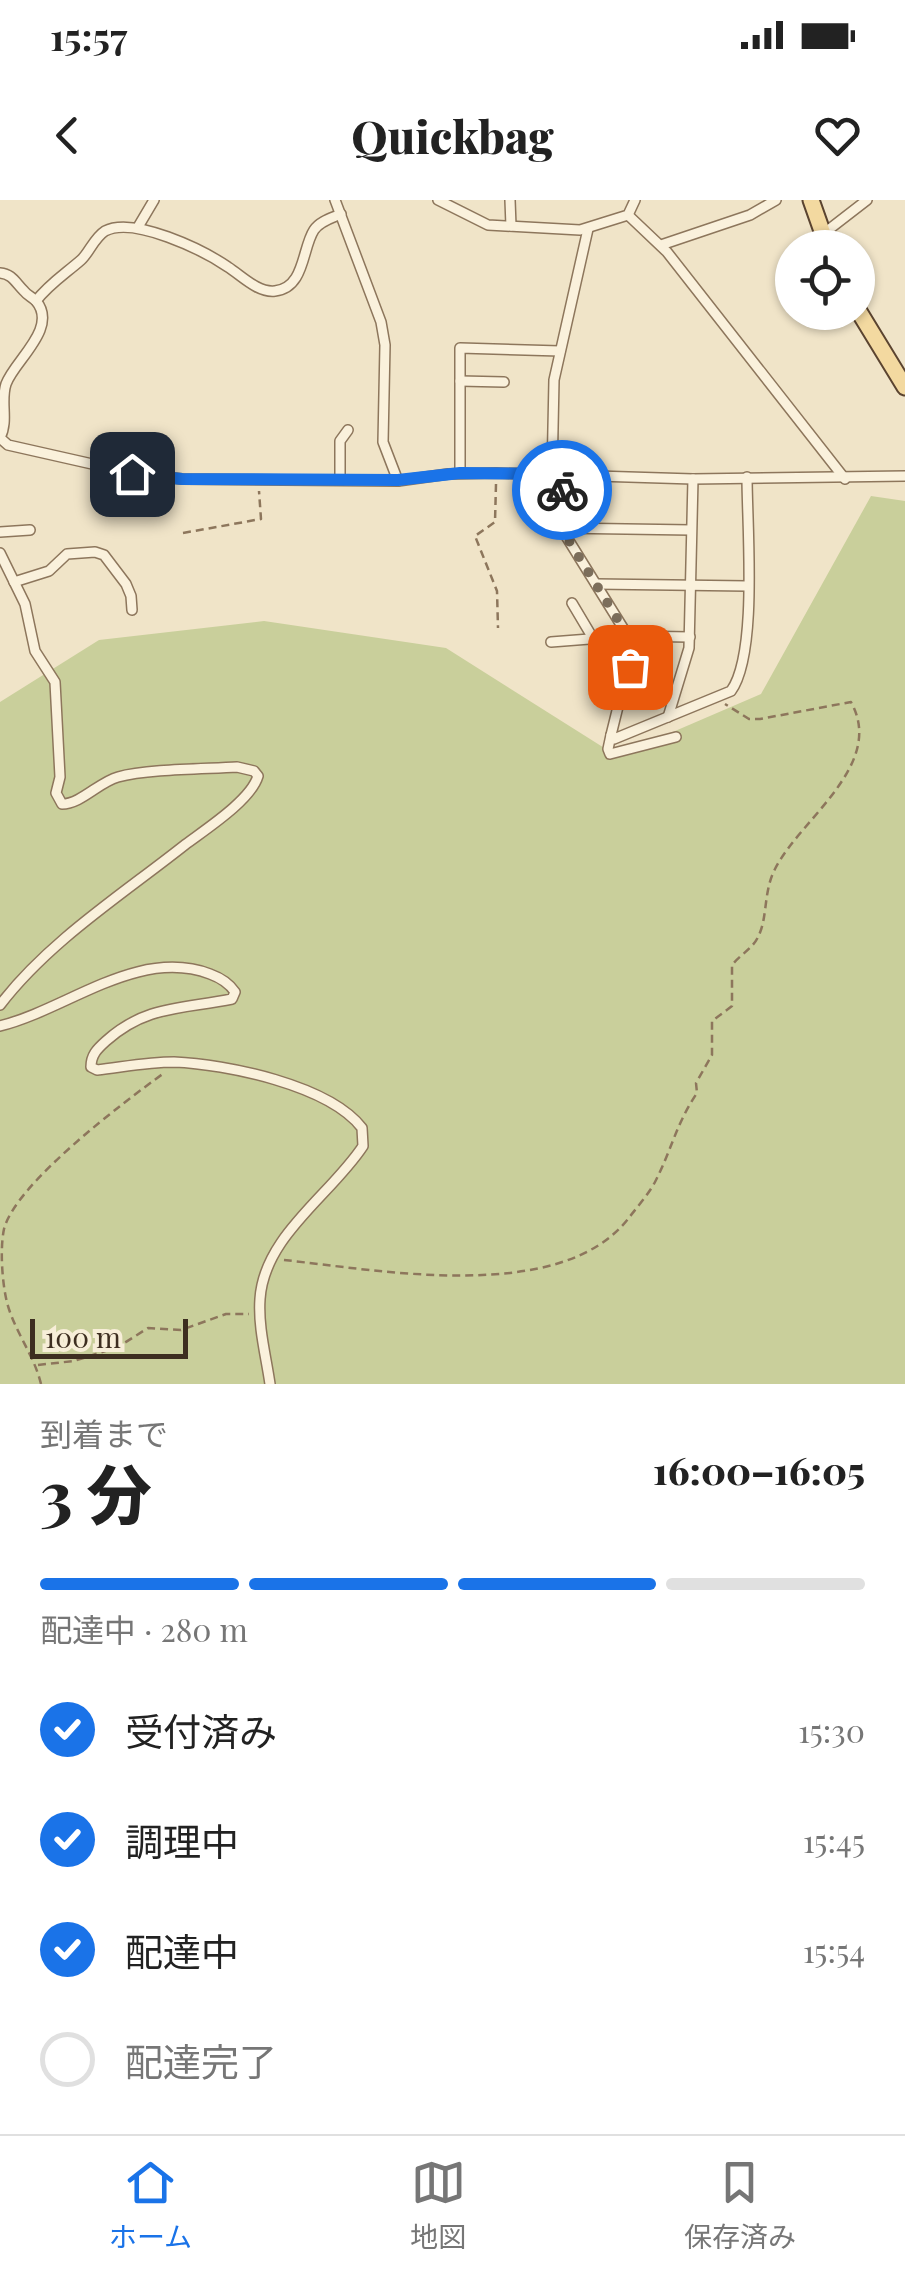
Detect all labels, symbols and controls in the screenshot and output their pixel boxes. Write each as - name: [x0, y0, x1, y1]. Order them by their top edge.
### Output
- text: 15:57: [50, 10, 127, 61]
- text: Quickbag: [351, 105, 554, 165]
- icon: back: [40, 108, 95, 163]
- icon: heart: [810, 108, 865, 163]
- map controls: [775, 230, 875, 330]
- button: locate: [775, 230, 875, 330]
- pin: [90, 432, 175, 517]
- courier: [512, 440, 612, 540]
- icon: home: [105, 447, 160, 502]
- icon: bike: [535, 463, 590, 518]
- pin: [588, 625, 673, 710]
- icon: bag: [603, 640, 658, 695]
- scale bar: [30, 1314, 188, 1358]
- text: 100 m: [45, 1318, 121, 1355]
- text: 到着まで: [40, 1411, 168, 1454]
- text: 16:00–16:05: [653, 1444, 865, 1495]
- text: 3 分: [40, 1449, 152, 1535]
- text: 配達中 · 280 m: [40, 1607, 248, 1650]
- icon: check: [40, 1702, 95, 1757]
- text: 受付済み: [125, 1705, 277, 1756]
- text: 15:30: [798, 1708, 865, 1751]
- icon: check: [40, 1812, 95, 1867]
- text: 調理中: [125, 1815, 239, 1866]
- text: 15:45: [803, 1818, 865, 1861]
- icon: check: [40, 1922, 95, 1977]
- text: 配達中: [125, 1925, 239, 1976]
- text: 15:54: [803, 1928, 865, 1971]
- text: 配達完了: [125, 2035, 277, 2086]
- tab: ホーム: [109, 2155, 192, 2255]
- tab: 地図: [410, 2155, 466, 2255]
- tab: 保存済み: [684, 2155, 796, 2255]

